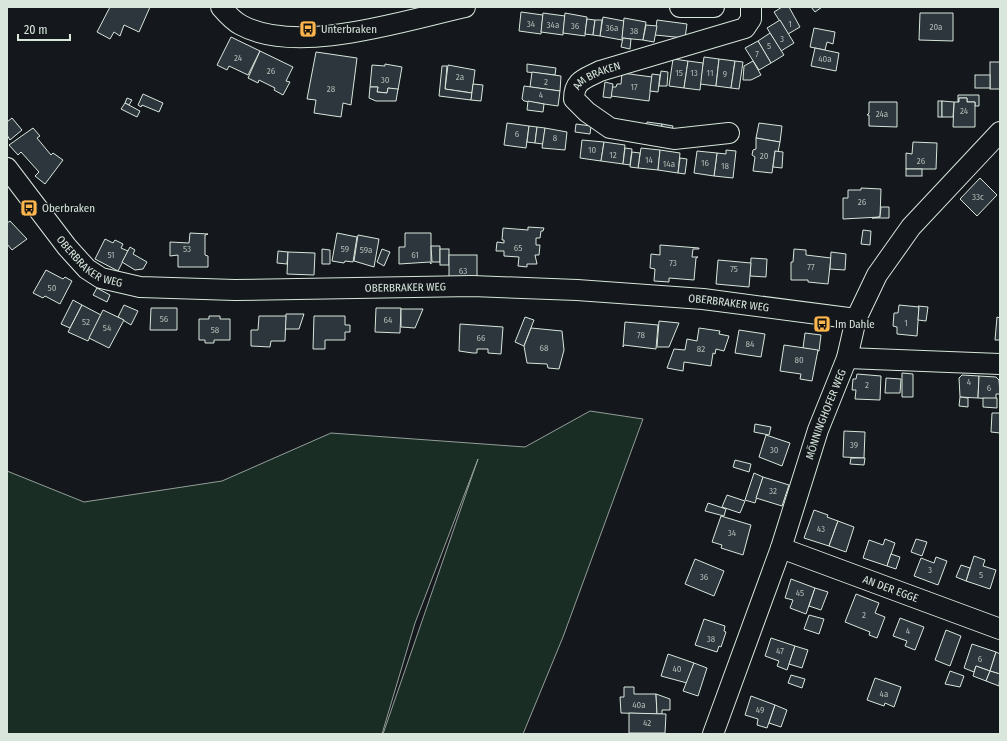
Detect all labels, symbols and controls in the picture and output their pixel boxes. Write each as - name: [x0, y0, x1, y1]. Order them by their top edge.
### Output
- scale bar: [18, 16, 70, 42]
- bus stop icon: Unterbraken: [298, 19, 318, 39]
- house number: 34: [527, 19, 536, 29]
- house number: 1: [788, 19, 792, 29]
- house number: 34a: [547, 20, 560, 30]
- house number: 36: [571, 21, 580, 31]
- house number: 20a: [929, 22, 943, 32]
- text: 20 m: [24, 23, 48, 37]
- place label: Unterbraken: [321, 23, 377, 36]
- house number: 36a: [606, 23, 619, 33]
- house number: 38: [630, 26, 639, 36]
- house number: 3: [780, 34, 784, 44]
- house number: 5: [767, 41, 771, 51]
- house number: 7: [755, 49, 759, 59]
- house number: 24: [234, 53, 243, 63]
- house number: 40a: [818, 54, 832, 64]
- street label: AM BRAKEN: [570, 59, 622, 92]
- house number: 26: [267, 66, 276, 76]
- house number: 15: [675, 68, 683, 78]
- house number: 13: [690, 68, 698, 78]
- house number: 11: [707, 68, 713, 78]
- house number: 9: [723, 69, 727, 79]
- house number: 2a: [456, 72, 465, 82]
- house number: 30: [381, 75, 390, 85]
- house number: 2: [544, 77, 548, 87]
- house number: 17: [630, 82, 638, 92]
- house number: 28: [327, 84, 336, 94]
- house number: 4: [539, 90, 544, 100]
- house number: 24: [960, 106, 969, 116]
- house number: 24a: [876, 109, 889, 119]
- house number: 6: [515, 129, 520, 139]
- house number: 8: [553, 133, 558, 143]
- house number: 10: [588, 145, 596, 155]
- house number: 12: [609, 150, 617, 160]
- house number: 20: [760, 151, 769, 161]
- house number: 14: [645, 155, 654, 165]
- house number: 26: [917, 156, 926, 166]
- house number: 16: [701, 158, 710, 168]
- house number: 14a: [663, 159, 676, 169]
- house number: 18: [721, 161, 730, 171]
- house number: 33c: [972, 192, 984, 202]
- house number: 26: [858, 197, 867, 207]
- bus stop icon: Oberbraken: [19, 198, 39, 218]
- place label: Oberbraken: [42, 202, 95, 215]
- street label: OBERBRAKER WEG: [54, 233, 124, 290]
- house number: 65: [514, 243, 522, 253]
- house number: 53: [183, 244, 191, 254]
- house number: 59: [341, 244, 349, 254]
- house number: 59a: [360, 245, 373, 255]
- house number: 51: [107, 250, 115, 260]
- house number: 61: [411, 250, 419, 260]
- house number: 73: [669, 258, 677, 268]
- house number: 77: [807, 262, 815, 272]
- house number: 75: [730, 264, 738, 274]
- house number: 63: [459, 266, 467, 276]
- street label: OBERBRAKER WEG: [365, 280, 446, 295]
- house number: 50: [48, 283, 57, 293]
- street label: OBERBRAKER WEG: [688, 292, 770, 315]
- house number: 56: [160, 314, 169, 324]
- bus stop icon: Im Dahle: [812, 314, 832, 334]
- house number: 64: [384, 315, 393, 325]
- house number: 52: [82, 317, 90, 327]
- place label: Im Dahle: [835, 318, 875, 331]
- house number: 1: [904, 318, 908, 328]
- house number: 54: [103, 323, 112, 333]
- house number: 58: [211, 325, 220, 335]
- house number: 78: [637, 330, 645, 340]
- house number: 66: [477, 333, 486, 343]
- house number: 84: [746, 339, 755, 349]
- house number: 68: [540, 343, 549, 353]
- house number: 82: [697, 344, 705, 354]
- house number: 80: [794, 355, 804, 365]
- street label: MÖNNINGHOFER WEG: [803, 367, 849, 461]
- house number: 4: [967, 377, 972, 387]
- house number: 2: [865, 380, 869, 390]
- house number: 6: [987, 383, 992, 393]
- house number: 39: [850, 440, 858, 450]
- house number: 30: [770, 445, 779, 455]
- house number: 32: [769, 486, 777, 496]
- house number: 43: [817, 524, 825, 534]
- house number: 34: [728, 528, 737, 538]
- house number: 3: [928, 565, 932, 575]
- house number: 5: [979, 570, 983, 580]
- house number: 36: [700, 572, 709, 582]
- street label: AN DER EGGE: [861, 573, 920, 605]
- house number: 45: [796, 588, 804, 598]
- house number: 2: [862, 610, 866, 620]
- house number: 4: [906, 626, 911, 636]
- house number: 38: [707, 634, 716, 644]
- house number: 47: [776, 646, 784, 656]
- house number: 6: [978, 654, 983, 664]
- house number: 40: [672, 664, 682, 674]
- house number: 4a: [880, 689, 889, 699]
- house number: 40a: [632, 700, 646, 710]
- house number: 49: [756, 705, 764, 715]
- house number: 42: [643, 718, 651, 728]

